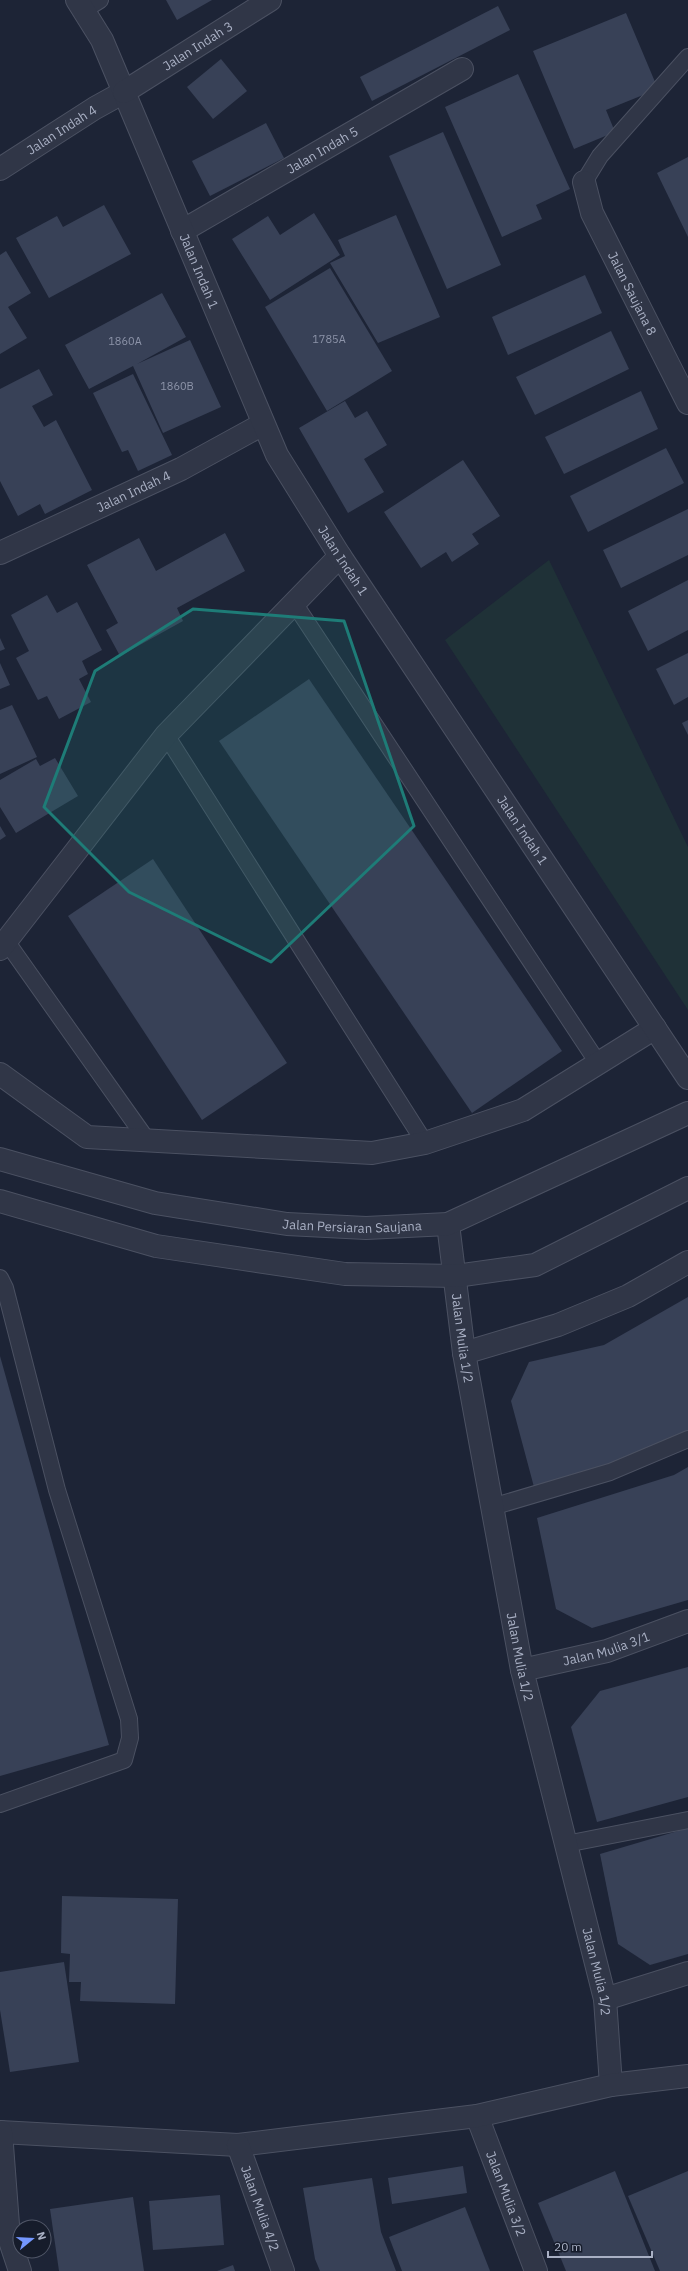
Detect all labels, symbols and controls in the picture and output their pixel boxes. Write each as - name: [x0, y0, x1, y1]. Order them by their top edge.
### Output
- street label: Jalan Indah 3: [160, 18, 236, 75]
- street label: Jalan Indah 4: [23, 101, 100, 159]
- street label: Jalan Indah 5: [284, 123, 361, 178]
- street label: Jalan Indah 1: [176, 231, 222, 312]
- street label: Jalan Saujana 8: [604, 249, 661, 339]
- house number: 1785A: [312, 332, 346, 346]
- house number: 1860A: [108, 334, 142, 348]
- house number: 1860B: [160, 379, 194, 393]
- street label: Jalan Indah 4: [94, 467, 174, 516]
- street label: Jalan Indah 1: [314, 522, 372, 599]
- street label: Jalan Indah 1: [493, 792, 552, 868]
- street label: Jalan Persiaran Saujana: [281, 1215, 422, 1237]
- street label: Jalan Mulia 1/2: [448, 1293, 477, 1384]
- street label: Jalan Mulia 1/2: [503, 1611, 538, 1703]
- street label: Jalan Mulia 3/1: [561, 1628, 652, 1670]
- street label: Jalan Mulia 1/2: [578, 1926, 614, 2016]
- street label: Jalan Mulia 3/2: [482, 2149, 530, 2239]
- street label: Jalan Mulia 4/2: [237, 2163, 283, 2253]
- north arrow: [12, 2219, 52, 2259]
- text: N: [34, 2230, 49, 2242]
- scale bar: [548, 2233, 652, 2259]
- text: 20 m: [554, 2239, 582, 2254]

